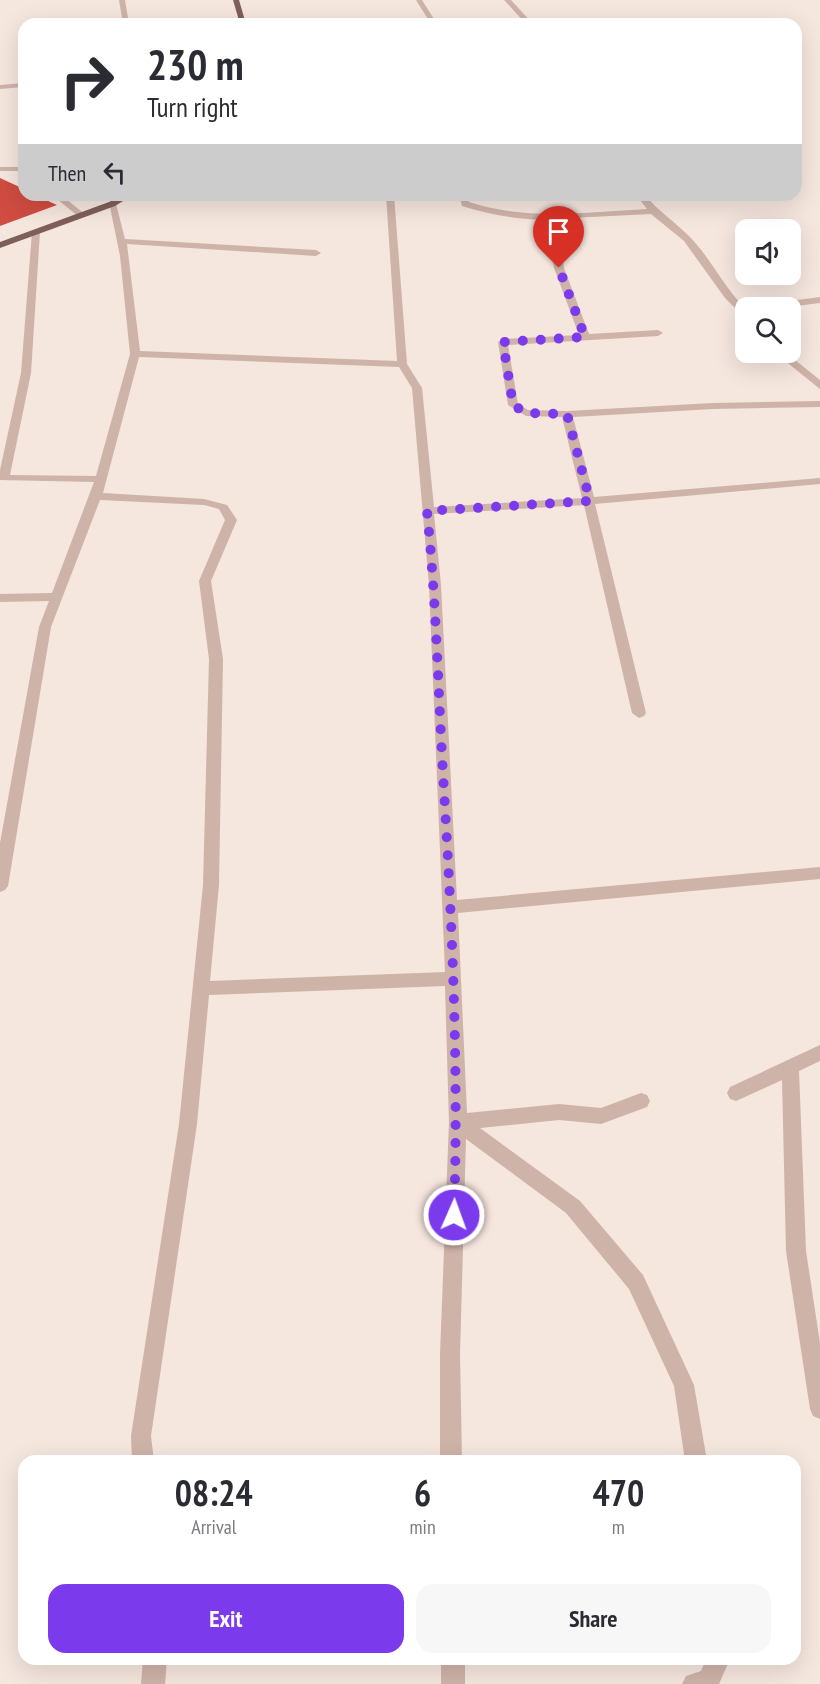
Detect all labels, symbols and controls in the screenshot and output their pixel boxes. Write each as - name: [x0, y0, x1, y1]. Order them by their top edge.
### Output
- text: 230 m: [147, 37, 244, 92]
- icon: right: [48, 42, 126, 120]
- text: Turn right: [147, 90, 238, 124]
- icon: left: [98, 156, 131, 189]
- text: Then: [48, 159, 86, 187]
- pin: [533, 206, 584, 268]
- icon: arrive: [542, 215, 575, 248]
- map controls: [735, 219, 801, 363]
- button: sound: [735, 219, 801, 285]
- button: search: [735, 297, 801, 363]
- position arrow: [422, 1183, 486, 1247]
- text: 08:24: [175, 1469, 253, 1516]
- text: 6: [414, 1469, 431, 1516]
- text: 470: [593, 1469, 644, 1516]
- text: Arrival: [191, 1514, 236, 1540]
- text: min: [410, 1514, 436, 1540]
- text: m: [612, 1514, 625, 1540]
- button: Exit: [48, 1584, 404, 1653]
- button: Share: [416, 1584, 771, 1653]

